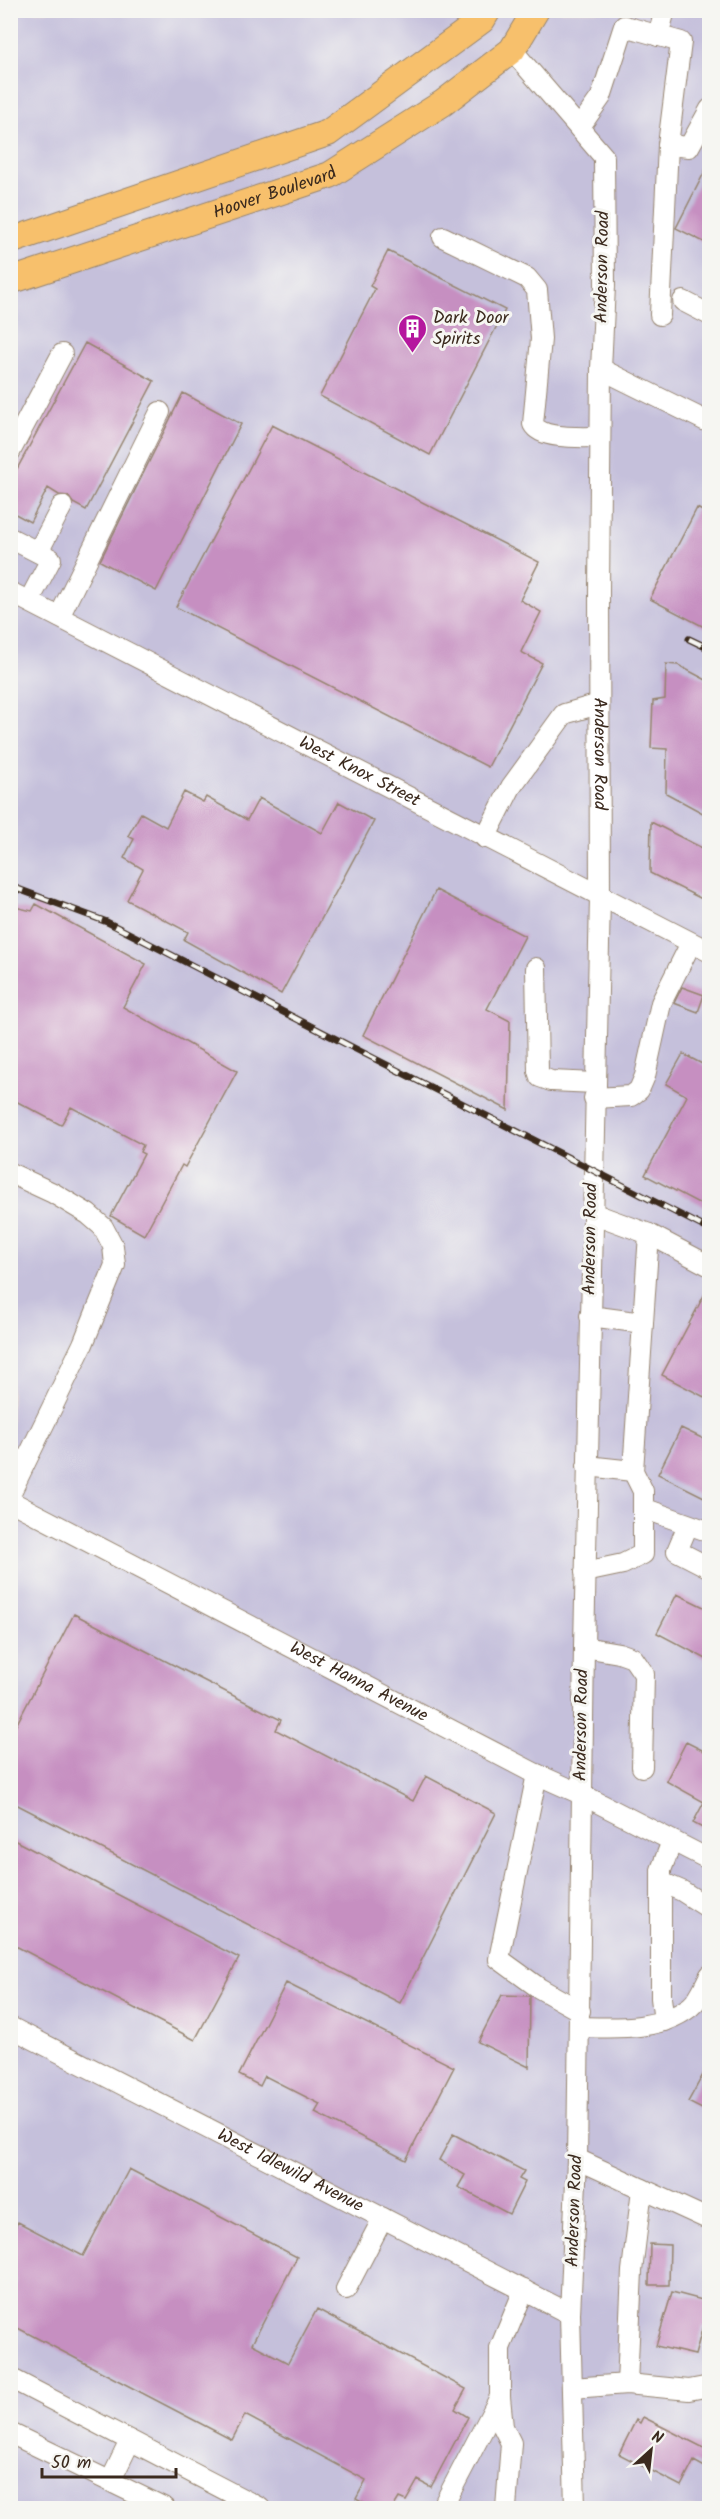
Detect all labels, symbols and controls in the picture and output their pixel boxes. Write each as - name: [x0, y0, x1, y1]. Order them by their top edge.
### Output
- street label: Hoover Boulevard: [209, 159, 344, 227]
- street label: Anderson Road: [588, 210, 618, 323]
- place label: Dark Door Spirits: [433, 304, 510, 354]
- building icon: Dark Door Spirits: [396, 312, 428, 354]
- street label: Anderson Road: [585, 698, 614, 811]
- street label: West Knox Street: [294, 728, 426, 816]
- street label: Anderson Road: [576, 1182, 606, 1295]
- street label: West Hanna Avenue: [284, 1634, 433, 1730]
- street label: Anderson Road: [567, 1668, 597, 1781]
- street label: West Idlewild Avenue: [212, 2121, 369, 2220]
- street label: Anderson Road: [559, 2153, 591, 2268]
- north arrow: [621, 2420, 681, 2480]
- text: N: [647, 2425, 667, 2451]
- scale bar: [42, 2441, 176, 2479]
- text: 50 m: [51, 2449, 91, 2478]

